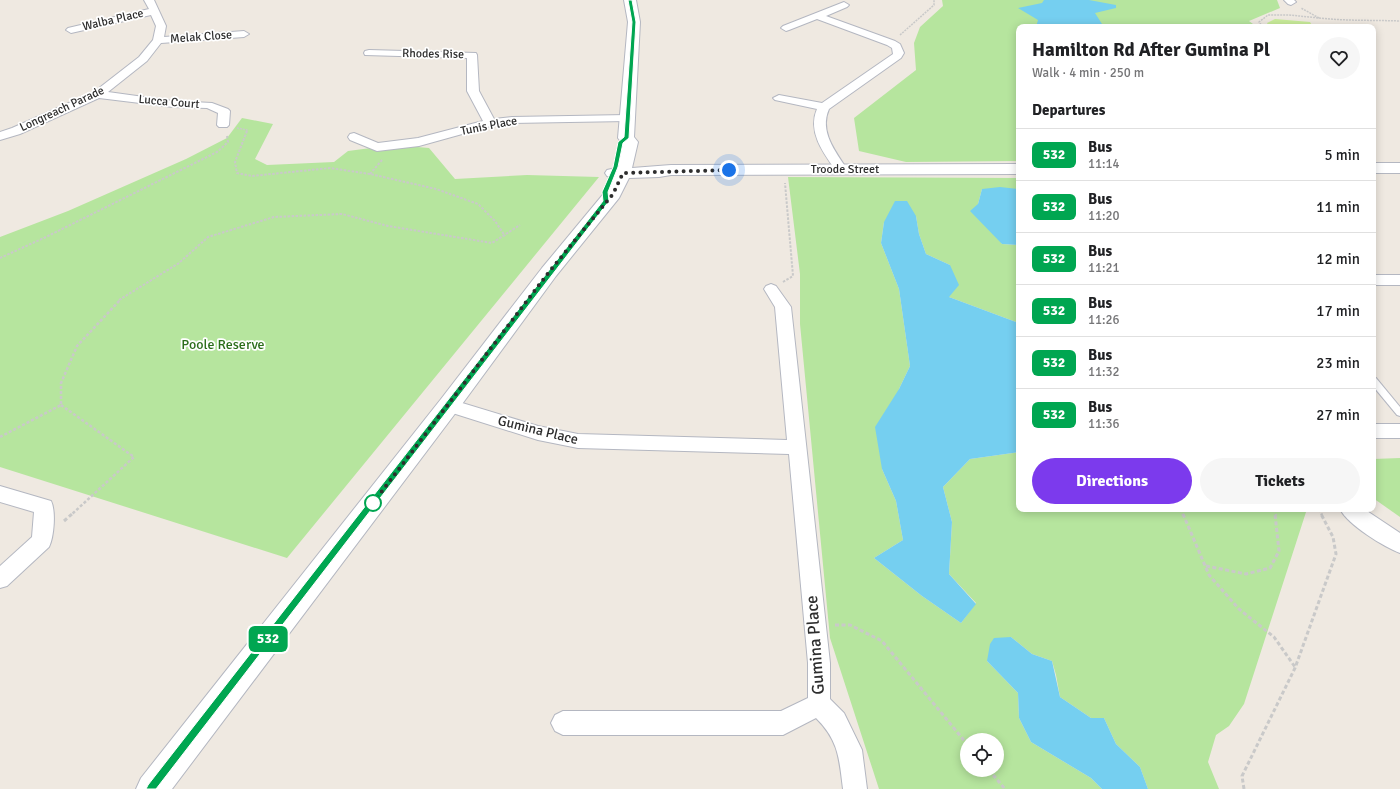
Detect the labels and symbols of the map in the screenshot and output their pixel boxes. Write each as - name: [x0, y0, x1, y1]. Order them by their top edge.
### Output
- street label: Walba Place: [81, 6, 145, 34]
- street label: Melak Close: [169, 27, 233, 47]
- street label: Rhodes Rise: [402, 46, 464, 62]
- street label: Longreach Parade: [17, 83, 107, 135]
- street label: Lucca Court: [138, 92, 200, 112]
- street label: Tunis Place: [460, 113, 518, 139]
- your location: [719, 160, 739, 180]
- street label: Troode Street: [811, 162, 879, 177]
- park label: Poole Reserve: [181, 336, 265, 353]
- street label: Gumina Place: [496, 412, 580, 448]
- unlabelled marker: [364, 494, 382, 512]
- street label: Gumina Place: [801, 595, 829, 695]
- line badge: 532: [245, 626, 291, 652]

